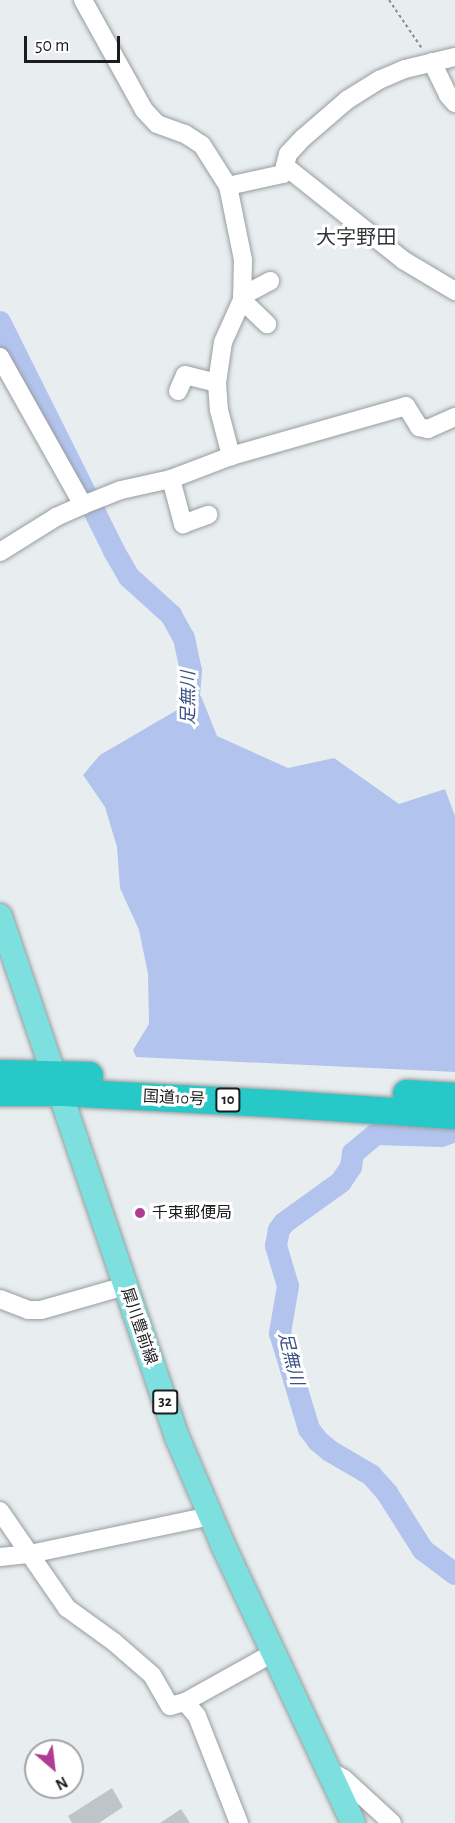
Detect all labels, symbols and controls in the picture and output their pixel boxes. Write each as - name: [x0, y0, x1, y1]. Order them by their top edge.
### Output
- scale bar: [27, 24, 123, 62]
- text: 50 m: [35, 37, 69, 55]
- district label: 大字野田: [316, 226, 396, 250]
- water label: 足無川: [178, 671, 200, 725]
- street label: 国道10号: [143, 1087, 205, 1109]
- road number: 10: [214, 1088, 242, 1112]
- place label: 千束郵便局: [152, 1203, 232, 1223]
- marker: 千束郵便局: [133, 1206, 147, 1220]
- street label: 犀川豊前線: [117, 1285, 161, 1367]
- water label: 足無川: [273, 1330, 307, 1388]
- road number: 32: [152, 1390, 178, 1414]
- north arrow: [24, 1739, 84, 1799]
- text: N: [53, 1773, 70, 1793]

